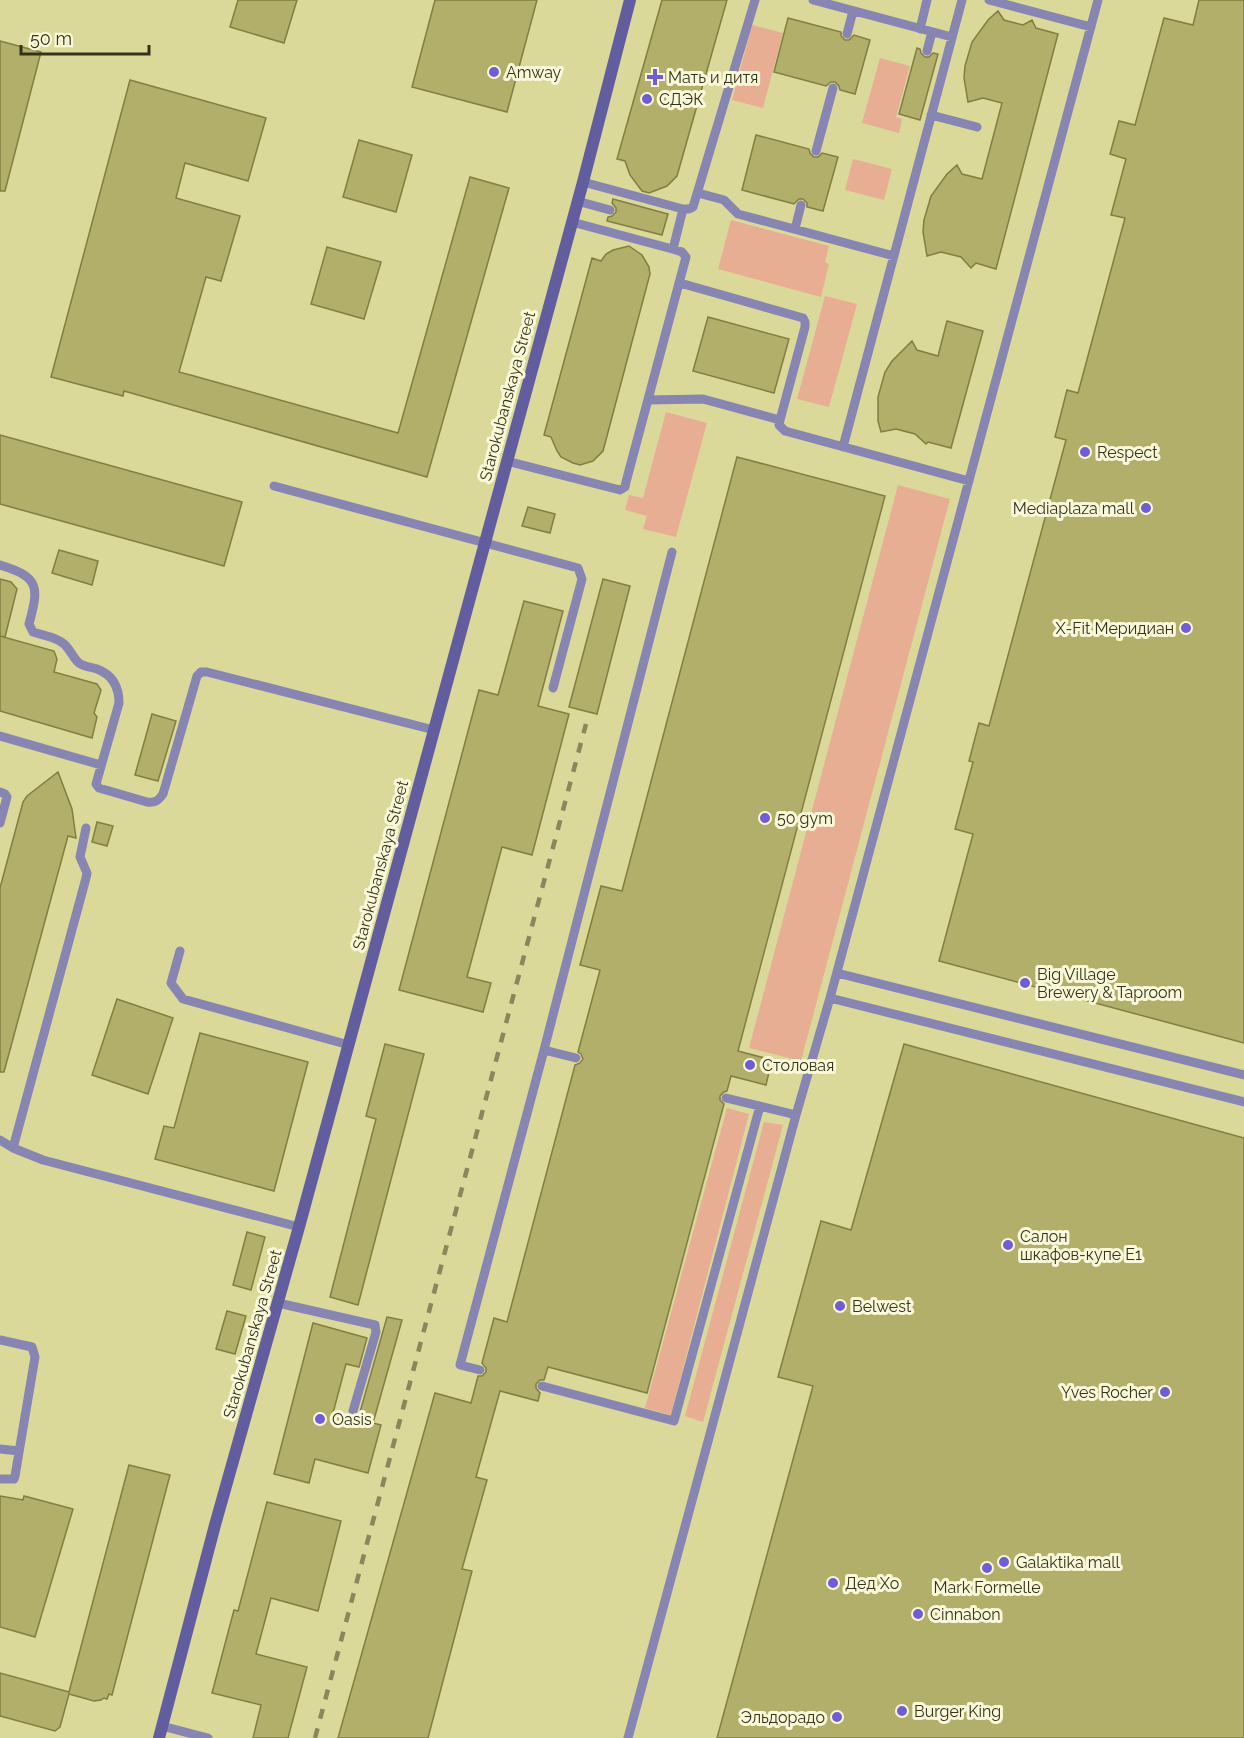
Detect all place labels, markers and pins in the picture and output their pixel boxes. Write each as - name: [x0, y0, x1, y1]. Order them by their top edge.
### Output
- place label: Amway: [506, 63, 562, 82]
- marker: Amway: [487, 65, 501, 79]
- marker: Мать и дитя: [646, 68, 664, 86]
- place label: Мать и дитя: [668, 68, 758, 87]
- place label: СДЭК: [659, 90, 703, 109]
- marker: СДЭК: [640, 92, 654, 106]
- place label: Respect: [1097, 443, 1158, 462]
- marker: Respect: [1078, 445, 1092, 459]
- place label: Mediaplaza mall: [1013, 499, 1135, 518]
- marker: Mediaplaza mall: [1139, 501, 1153, 515]
- place label: X-Fit Меридиан: [1056, 619, 1174, 638]
- marker: X-Fit Меридиан: [1179, 621, 1193, 635]
- place label: 50 gym: [777, 809, 833, 828]
- marker: 50 gym: [758, 811, 772, 825]
- place label: Big Village Brewery & Taproom: [1037, 965, 1182, 1002]
- marker: Big Village Brewery & Taproom: [1018, 976, 1032, 990]
- place label: Столовая: [762, 1056, 834, 1075]
- marker: Столовая: [743, 1058, 757, 1072]
- place label: Салон шкафов-купе Е1: [1020, 1227, 1142, 1264]
- marker: Салон шкафов-купе Е1: [1001, 1238, 1015, 1252]
- place label: Belwest: [852, 1297, 912, 1316]
- marker: Belwest: [833, 1299, 847, 1313]
- place label: Yves Rocher: [1061, 1383, 1153, 1402]
- marker: Yves Rocher: [1158, 1385, 1172, 1399]
- place label: Oasis: [332, 1410, 372, 1429]
- marker: Oasis: [313, 1412, 327, 1426]
- place label: Galaktika mall: [1016, 1553, 1121, 1572]
- marker: Galaktika mall: [997, 1555, 1011, 1569]
- marker: Mark Formelle: [980, 1561, 994, 1575]
- place label: Дед Хо: [845, 1574, 899, 1593]
- marker: Дед Хо: [826, 1576, 840, 1590]
- place label: Mark Formelle: [933, 1578, 1041, 1597]
- place label: Cinnabon: [930, 1605, 1001, 1624]
- marker: Cinnabon: [911, 1607, 925, 1621]
- place label: Burger King: [914, 1702, 1001, 1721]
- marker: Burger King: [895, 1704, 909, 1718]
- place label: Эльдорадо: [740, 1708, 825, 1727]
- marker: Эльдорадо: [830, 1710, 844, 1724]

